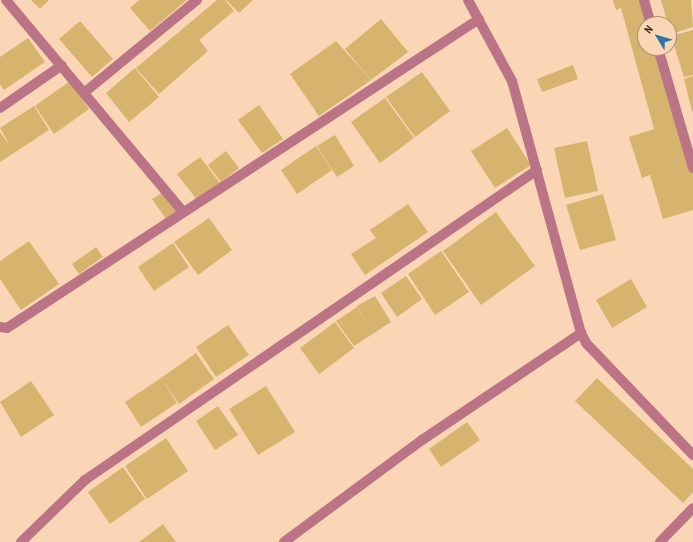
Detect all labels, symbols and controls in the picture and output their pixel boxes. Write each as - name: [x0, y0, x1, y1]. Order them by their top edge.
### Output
- north arrow: [637, 16, 677, 56]
- text: N: [641, 22, 656, 36]

